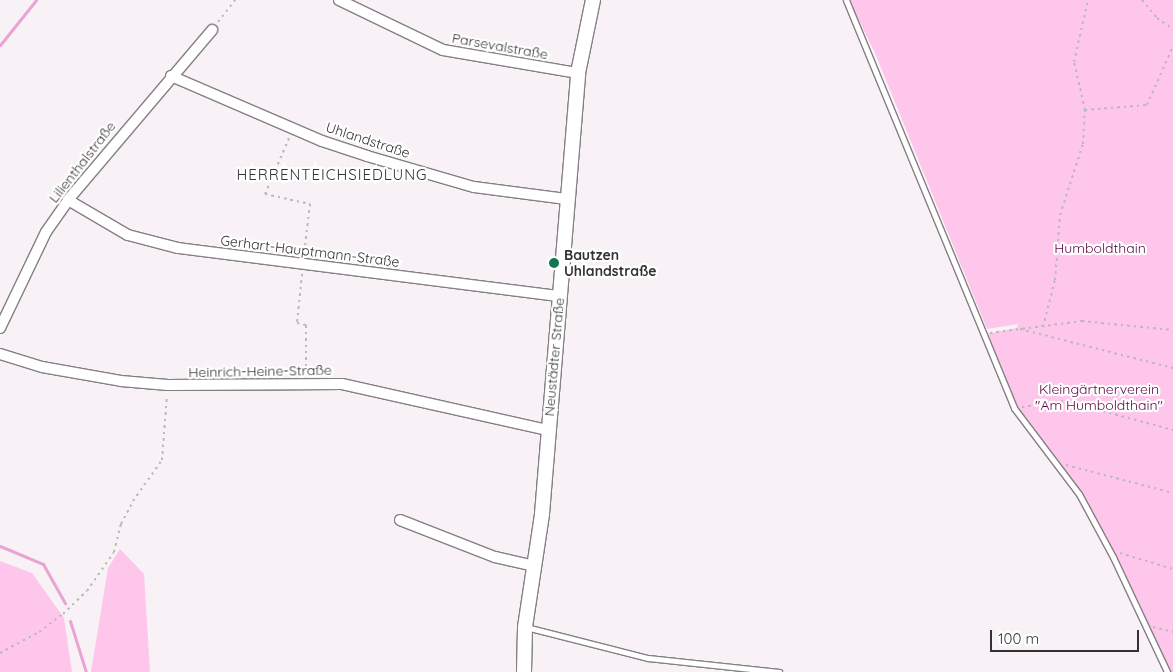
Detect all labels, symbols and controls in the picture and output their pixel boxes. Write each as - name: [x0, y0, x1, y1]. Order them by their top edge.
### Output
- street label: Parsevalstraße: [451, 29, 549, 63]
- street label: Lilienthalstraße: [45, 118, 119, 206]
- street label: Uhlandstraße: [324, 118, 412, 162]
- district label: HERRENTEICHSIEDLUNG: [234, 166, 430, 184]
- street label: Gerhart-Hauptmann-Straße: [220, 232, 400, 270]
- park label: Humboldthain: [1054, 240, 1146, 256]
- place label: Bautzen Uhlandstraße: [564, 247, 657, 280]
- marker: Bautzen Uhlandstraße: [548, 257, 560, 269]
- street label: Neustädter Straße: [540, 297, 568, 417]
- street label: Heinrich-Heine-Straße: [188, 361, 332, 381]
- park label: Kleingärtnerverein "Am Humboldthain": [1035, 381, 1163, 414]
- scale bar: [993, 620, 1142, 652]
- text: 100 m: [998, 629, 1039, 648]

